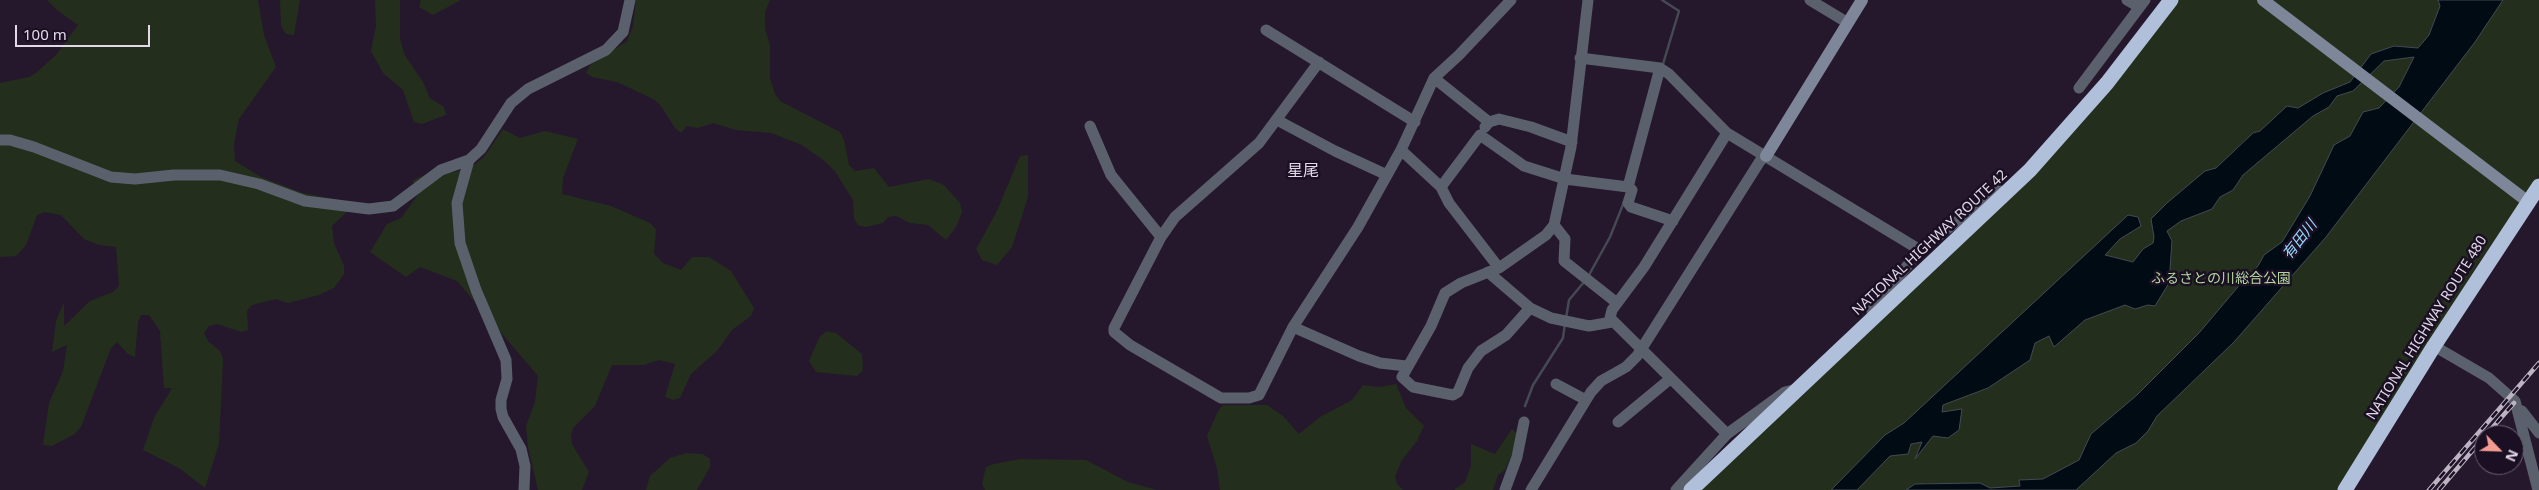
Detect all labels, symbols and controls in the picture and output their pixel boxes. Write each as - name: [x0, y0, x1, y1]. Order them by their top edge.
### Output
- scale bar: [18, 15, 152, 47]
- text: 100 m: [23, 24, 67, 44]
- district label: 星尾: [1287, 161, 1319, 181]
- street label: NATIONAL HIGHWAY ROUTE 42: [1849, 167, 2011, 319]
- water label: 有田川: [2279, 217, 2321, 263]
- street label: NATIONAL HIGHWAY ROUTE 480: [2363, 233, 2491, 423]
- park label: ふるさとの川総合公園: [2151, 271, 2291, 287]
- north arrow: [2474, 425, 2524, 475]
- text: N: [2501, 447, 2523, 465]

